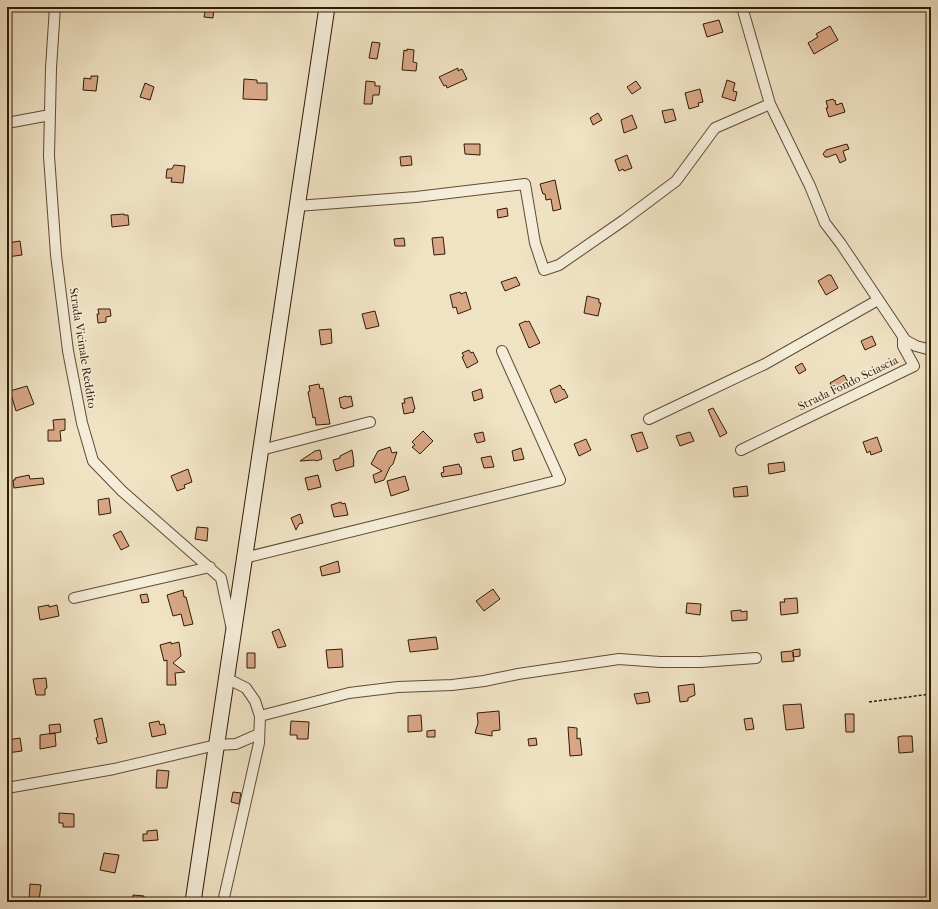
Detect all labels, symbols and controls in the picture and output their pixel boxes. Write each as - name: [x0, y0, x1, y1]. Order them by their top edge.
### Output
- street label: Strada Vicinale Reddito: [67, 287, 99, 409]
- street label: Strada Fondo Sciascia: [796, 352, 901, 413]

